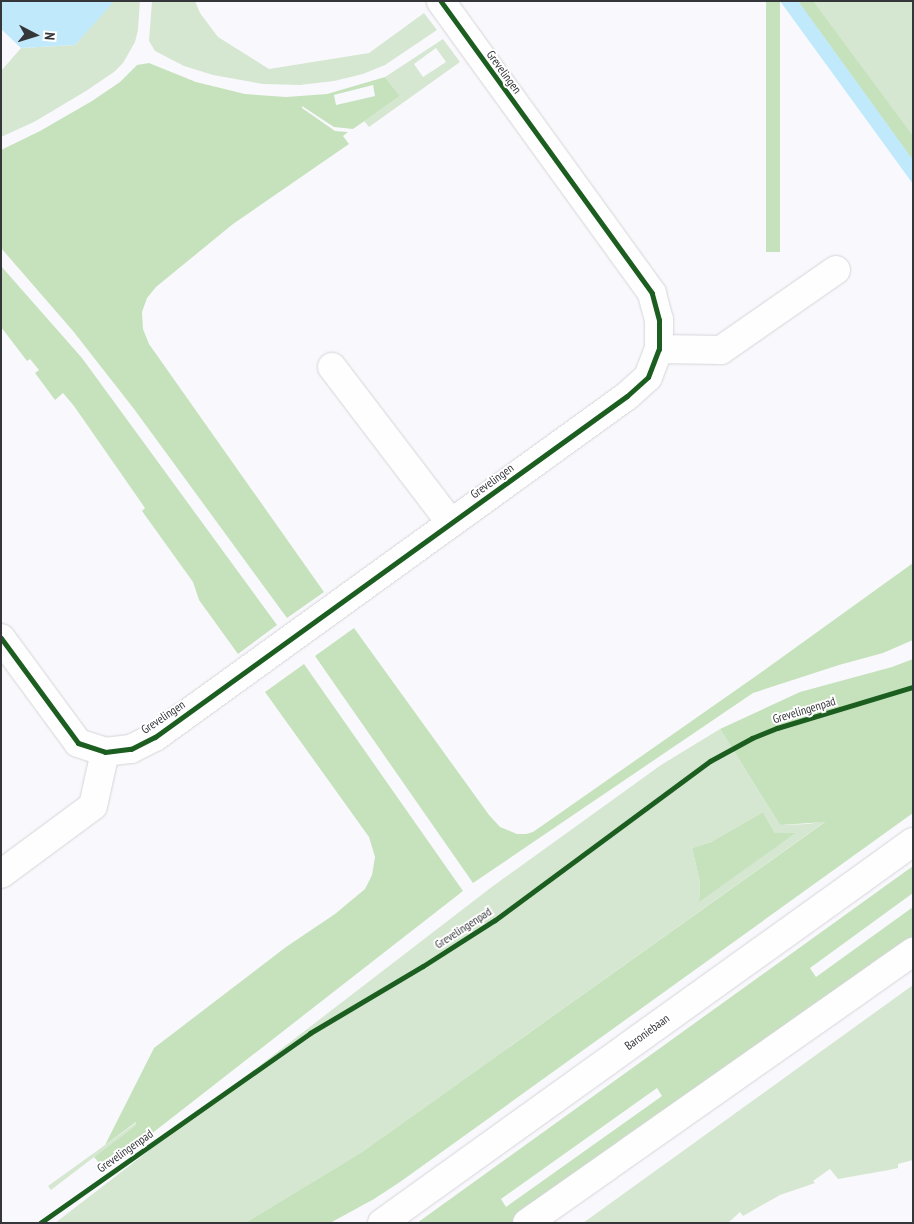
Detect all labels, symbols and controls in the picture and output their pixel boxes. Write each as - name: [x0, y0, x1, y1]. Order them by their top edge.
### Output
- north arrow: [10, 10, 60, 60]
- text: N: [41, 32, 59, 41]
- street label: Grevelingen: [484, 48, 524, 96]
- street label: Grevelingen: [468, 461, 516, 501]
- street label: Grevelingenpad: [771, 694, 837, 726]
- street label: Grevelingen: [138, 697, 188, 737]
- street label: Grevelingenpad: [432, 904, 494, 952]
- street label: Baroniebaan: [622, 1011, 672, 1053]
- street label: Grevelingenpad: [94, 1127, 156, 1175]

